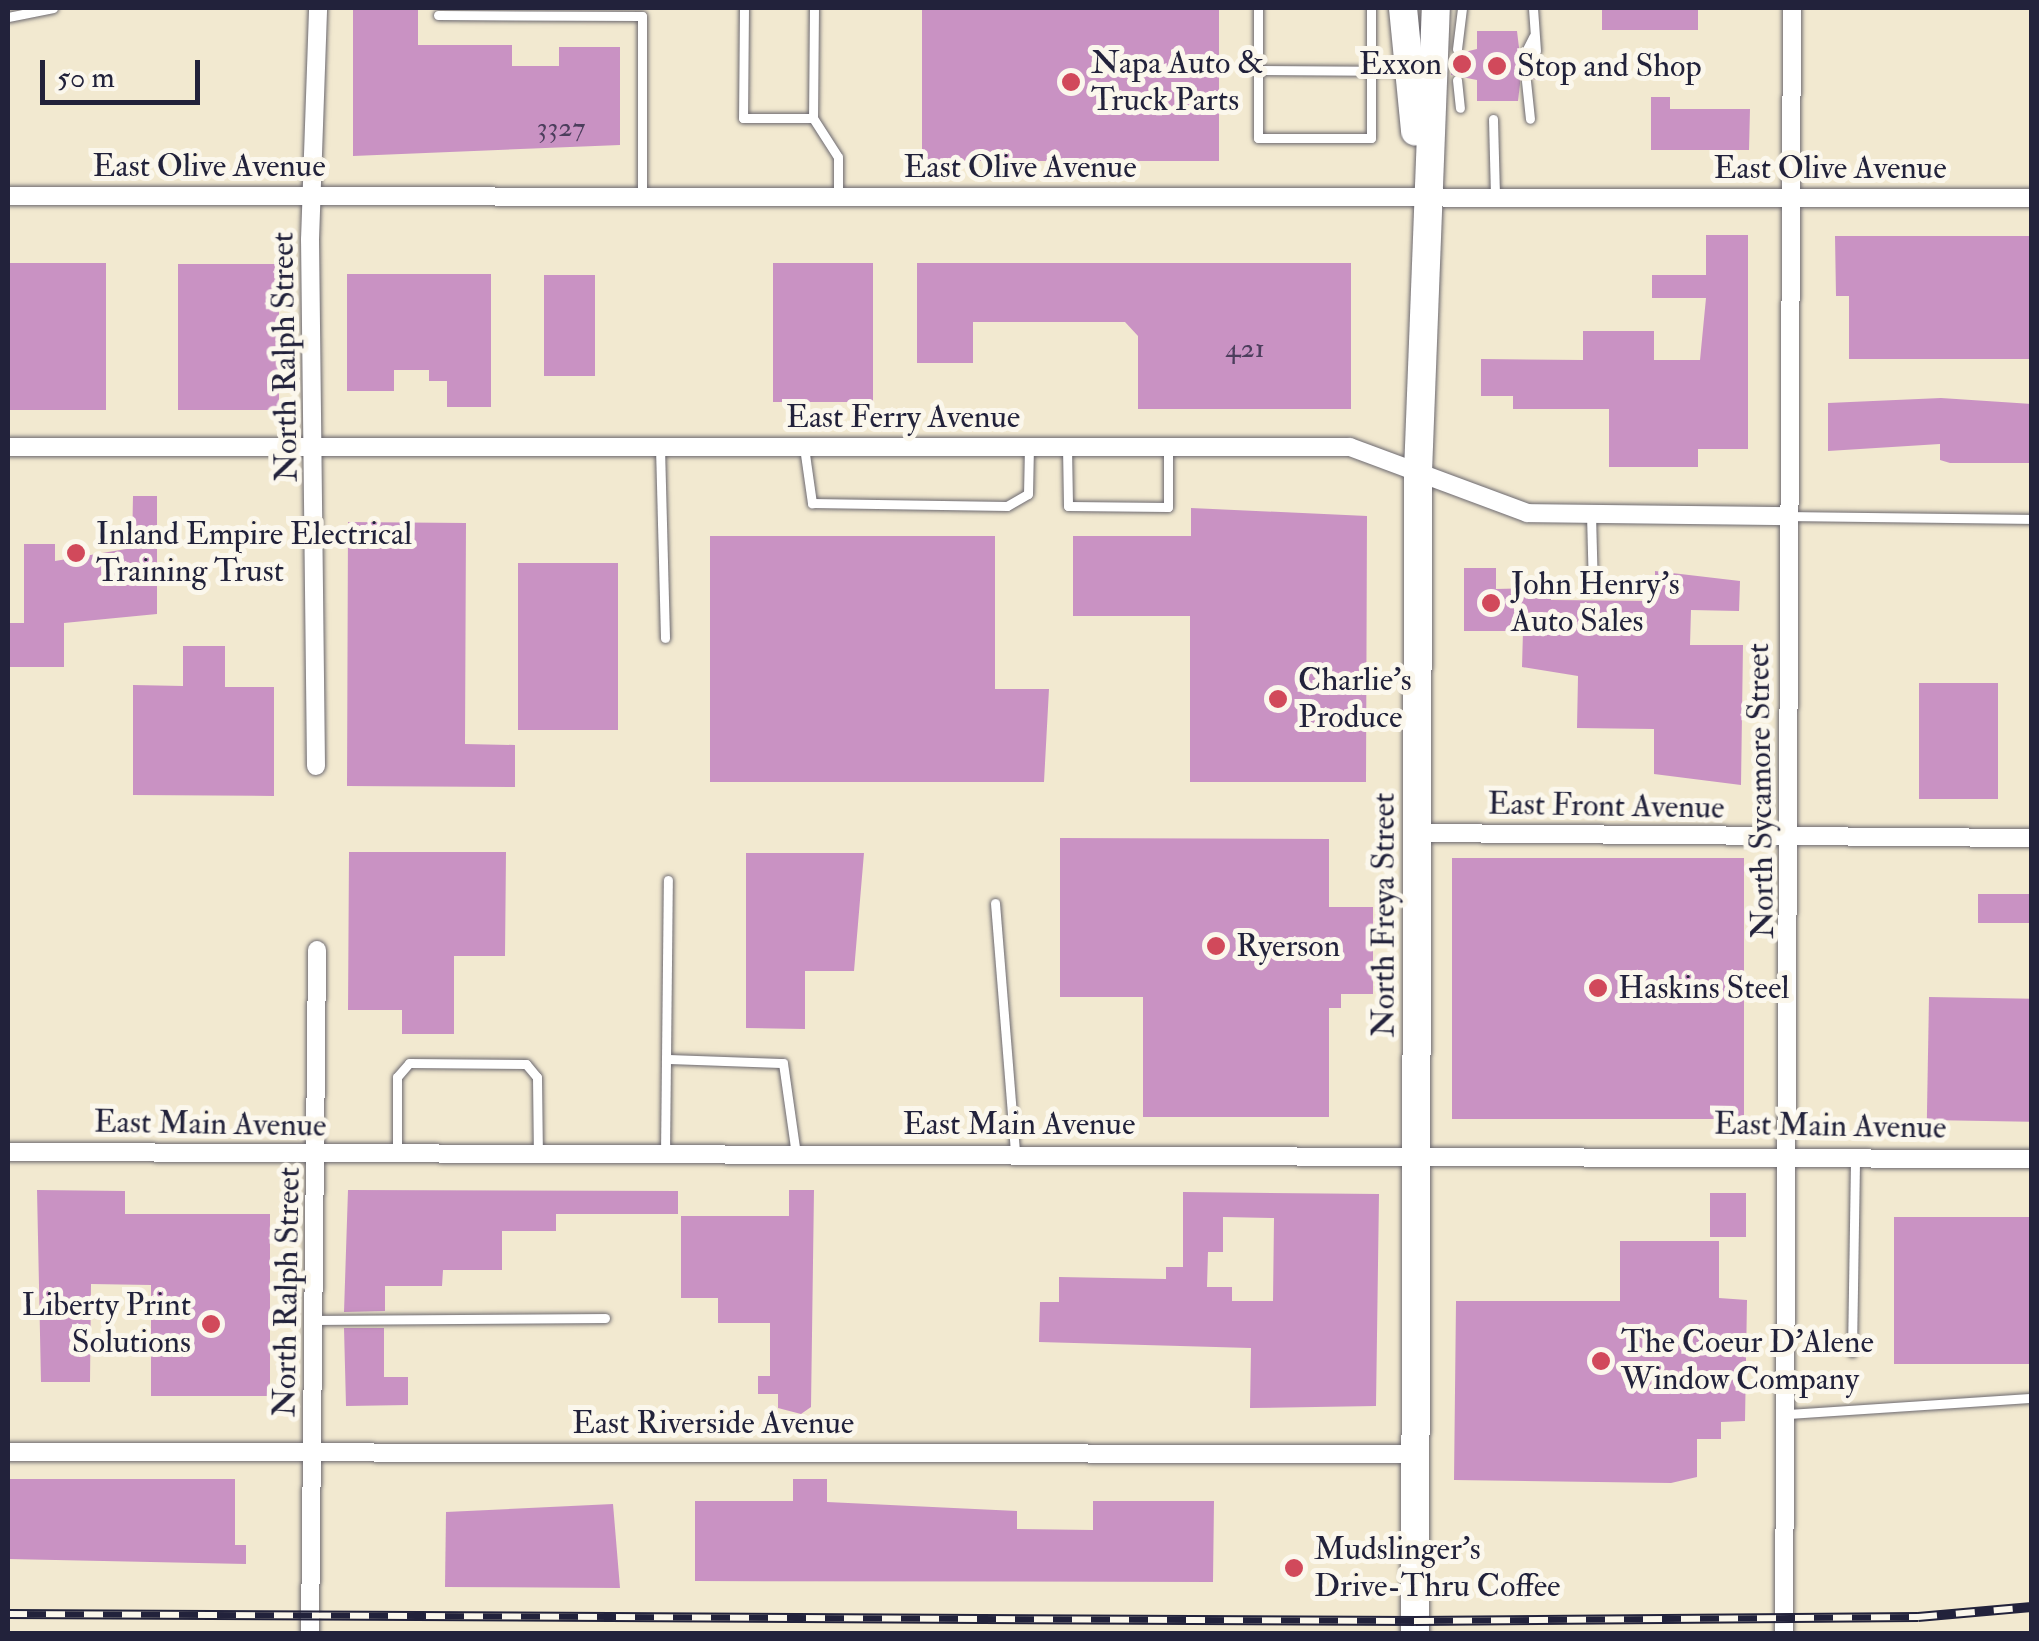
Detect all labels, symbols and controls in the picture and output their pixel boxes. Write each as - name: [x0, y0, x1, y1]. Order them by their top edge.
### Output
- scale bar: [45, 40, 205, 102]
- place label: Napa Auto & Truck Parts: [1091, 45, 1264, 120]
- place label: Exxon: [1359, 45, 1442, 83]
- place label: Stop and Shop: [1517, 47, 1702, 85]
- marker: Exxon: [1451, 53, 1473, 75]
- marker: Stop and Shop: [1486, 55, 1508, 77]
- text: 50 m: [57, 59, 115, 96]
- marker: Napa Auto & Truck Parts: [1060, 71, 1082, 93]
- house number: 3327: [537, 111, 585, 145]
- street label: East Olive Avenue: [92, 147, 326, 185]
- street label: East Olive Avenue: [903, 148, 1137, 186]
- street label: East Olive Avenue: [1713, 149, 1947, 187]
- street label: North Ralph Street: [264, 232, 306, 482]
- house number: 421: [1225, 332, 1265, 366]
- street label: East Ferry Avenue: [786, 398, 1020, 436]
- place label: Inland Empire Electrical Training Trust: [96, 516, 412, 591]
- marker: Inland Empire Electrical Training Trust: [65, 542, 87, 564]
- place label: John Henry's Auto Sales: [1511, 566, 1680, 641]
- marker: John Henry's Auto Sales: [1480, 592, 1502, 614]
- street label: North Sycamore Street: [1739, 643, 1783, 939]
- place label: Charlie's Produce: [1298, 662, 1412, 737]
- marker: Charlie's Produce: [1267, 688, 1289, 710]
- street label: East Front Avenue: [1487, 785, 1725, 827]
- street label: North Freya Street: [1365, 793, 1403, 1037]
- place label: Ryerson: [1236, 927, 1340, 965]
- marker: Ryerson: [1205, 935, 1227, 957]
- place label: Haskins Steel: [1618, 969, 1790, 1007]
- marker: Haskins Steel: [1587, 977, 1609, 999]
- street label: East Main Avenue: [93, 1103, 327, 1145]
- street label: East Main Avenue: [903, 1105, 1135, 1143]
- street label: East Main Avenue: [1713, 1105, 1947, 1147]
- street label: North Ralph Street: [266, 1167, 308, 1417]
- place label: Liberty Print Solutions: [22, 1287, 191, 1362]
- marker: Liberty Print Solutions: [200, 1313, 222, 1335]
- place label: The Coeur D'Alene Window Company: [1621, 1324, 1874, 1399]
- marker: The Coeur D'Alene Window Company: [1590, 1350, 1612, 1372]
- street label: East Riverside Avenue: [572, 1404, 854, 1442]
- place label: Mudslinger's Drive-Thru Coffee: [1314, 1531, 1560, 1606]
- marker: Mudslinger's Drive-Thru Coffee: [1283, 1557, 1305, 1579]

